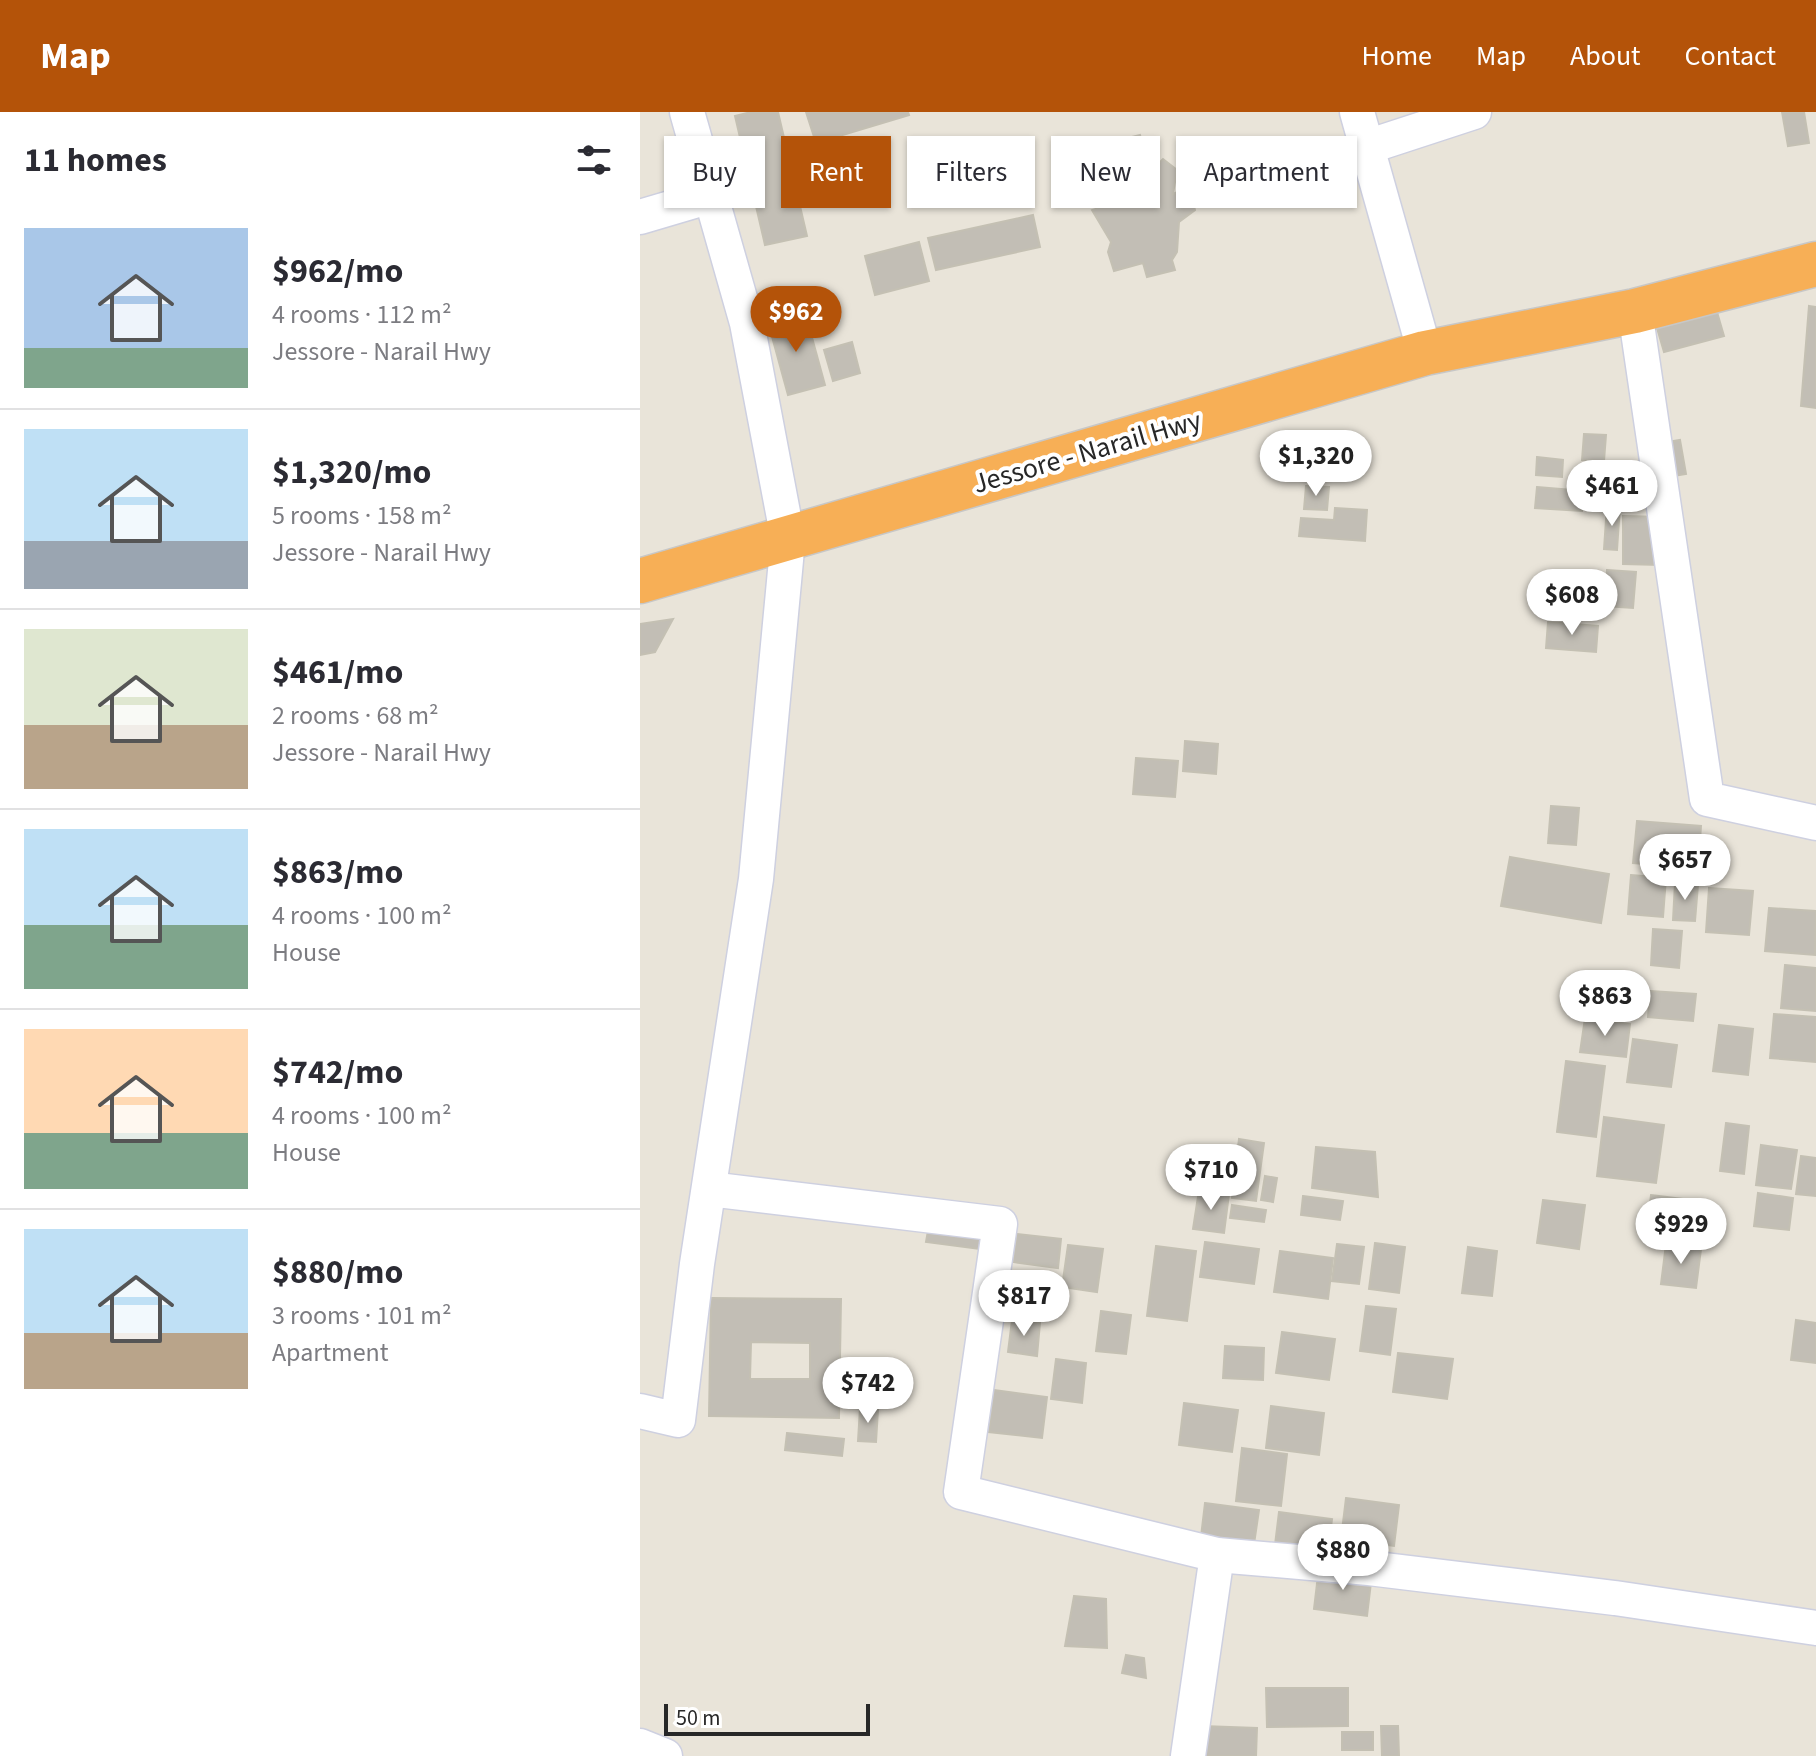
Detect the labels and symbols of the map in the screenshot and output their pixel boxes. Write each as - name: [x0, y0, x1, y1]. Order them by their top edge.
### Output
- pin: $962: [749, 286, 843, 354]
- street label: Jessore - Narail Hwy: [968, 400, 1206, 504]
- pin: $1,320: [1251, 430, 1381, 498]
- pin: $461: [1565, 460, 1659, 528]
- pin: $608: [1525, 569, 1619, 637]
- pin: $657: [1638, 834, 1732, 902]
- pin: $863: [1558, 970, 1652, 1038]
- pin: $710: [1164, 1144, 1258, 1212]
- pin: $929: [1634, 1198, 1728, 1266]
- pin: $817: [977, 1270, 1071, 1338]
- pin: $742: [821, 1357, 915, 1425]
- pin: $880: [1296, 1524, 1390, 1592]
- scale bar: [664, 1700, 870, 1736]

